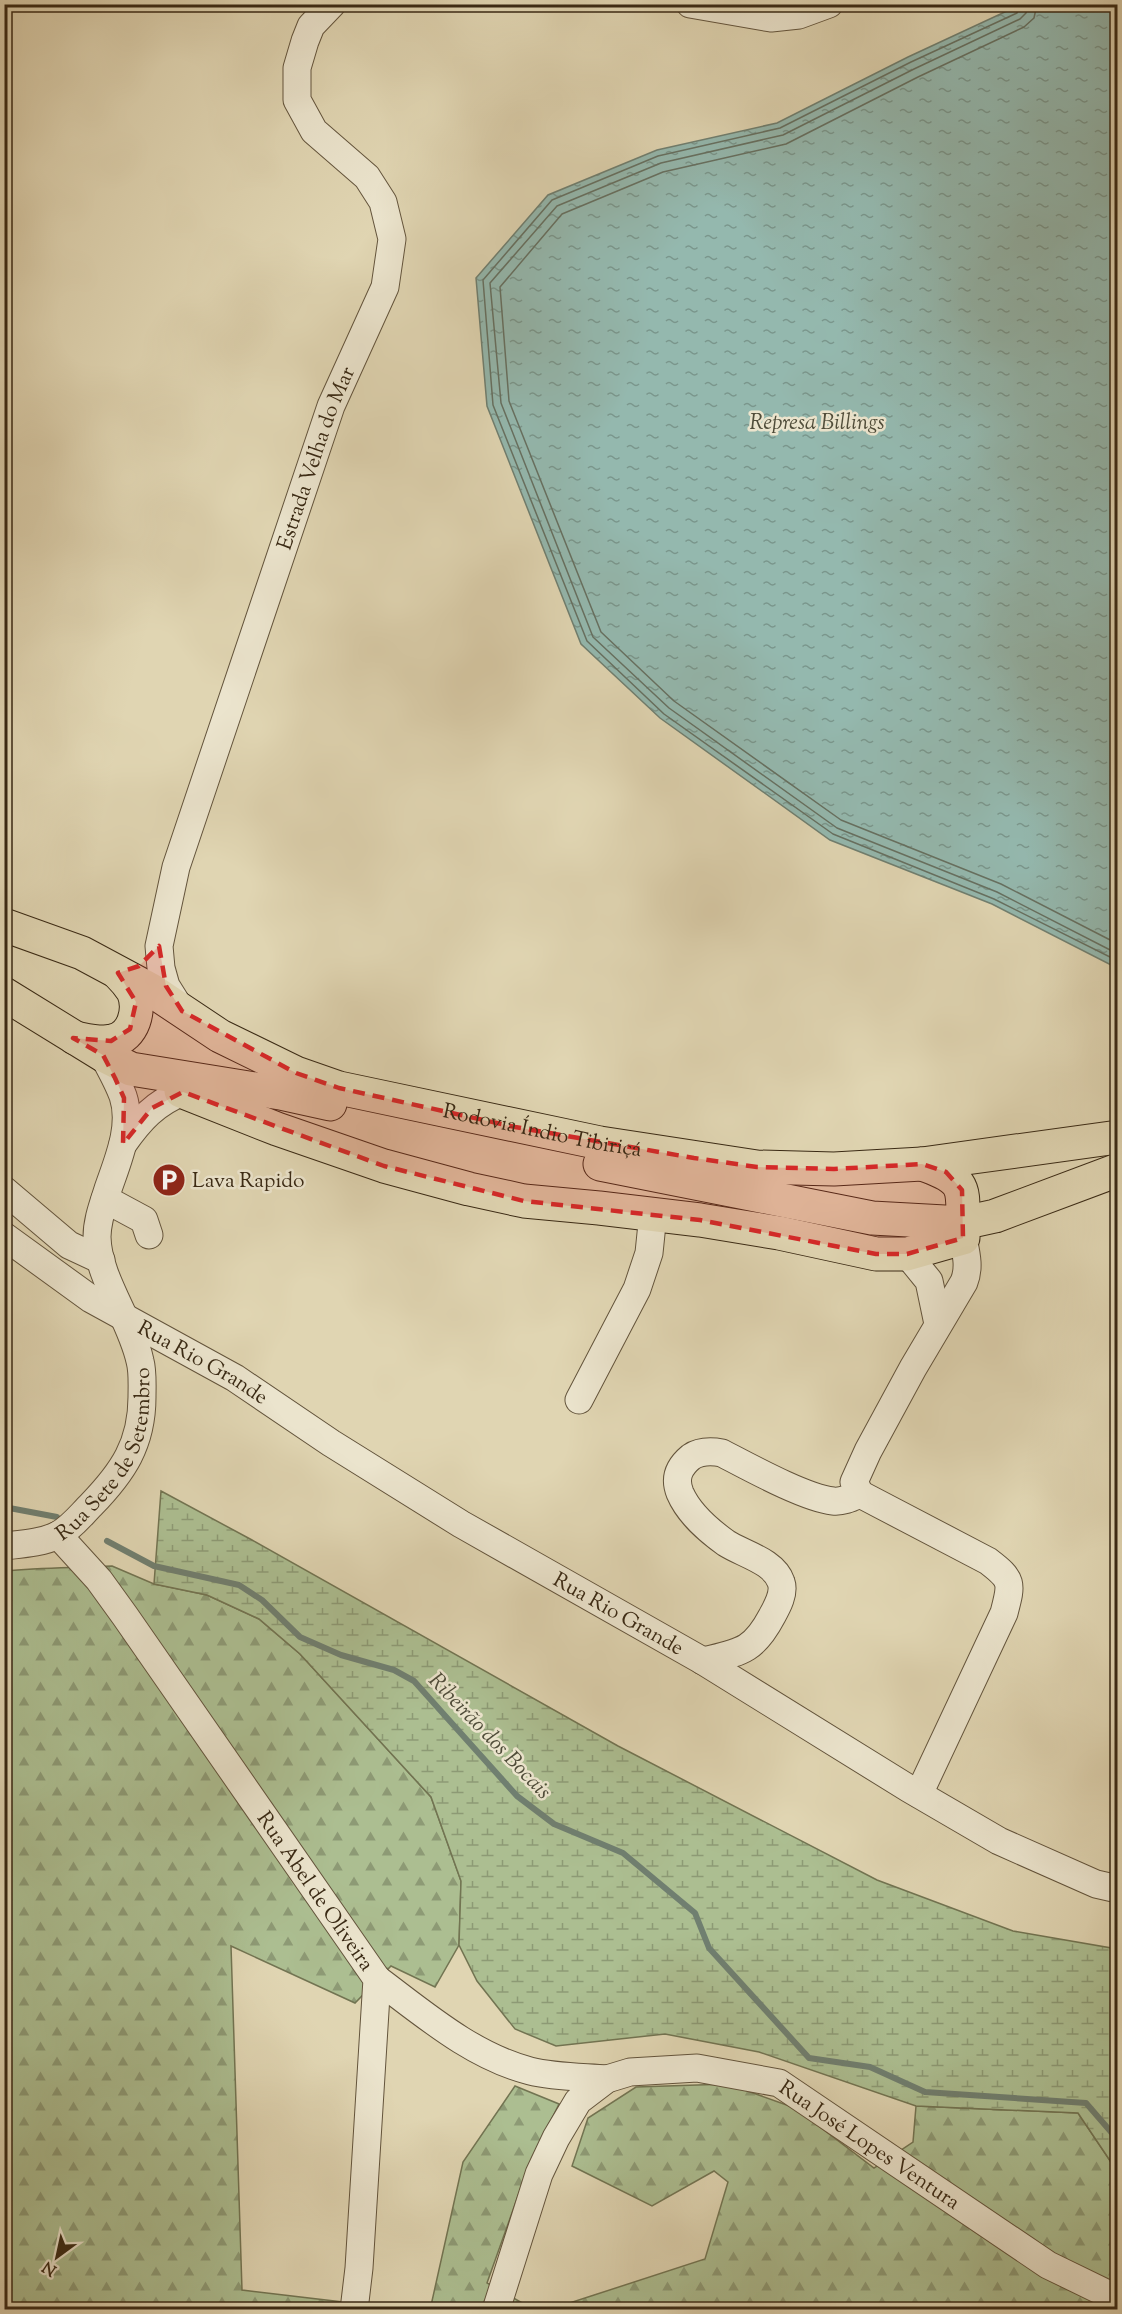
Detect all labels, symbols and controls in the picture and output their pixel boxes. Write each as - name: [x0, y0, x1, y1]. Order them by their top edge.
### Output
- street label: Estrada Velha do Mar: [271, 362, 364, 554]
- water label: Represa Billings: [749, 408, 885, 440]
- street label: Rodovia Índio Tibiriçá: [440, 1097, 644, 1166]
- parking icon: Lava Rapido: [151, 1162, 187, 1198]
- place label: Lava Rapido: [192, 1167, 304, 1197]
- street label: Rua Rio Grande: [132, 1314, 273, 1413]
- street label: Rua Sete de Setembro: [50, 1366, 159, 1549]
- street label: Rua Rio Grande: [547, 1566, 689, 1664]
- water label: Ribeirão dos Bocais: [420, 1667, 558, 1808]
- street label: Rua Abel de Oliveira: [248, 1806, 380, 1978]
- street label: Rua José Lopes Ventura: [772, 2074, 965, 2218]
- north arrow: [27, 2227, 87, 2287]
- text: N: [38, 2254, 62, 2281]

